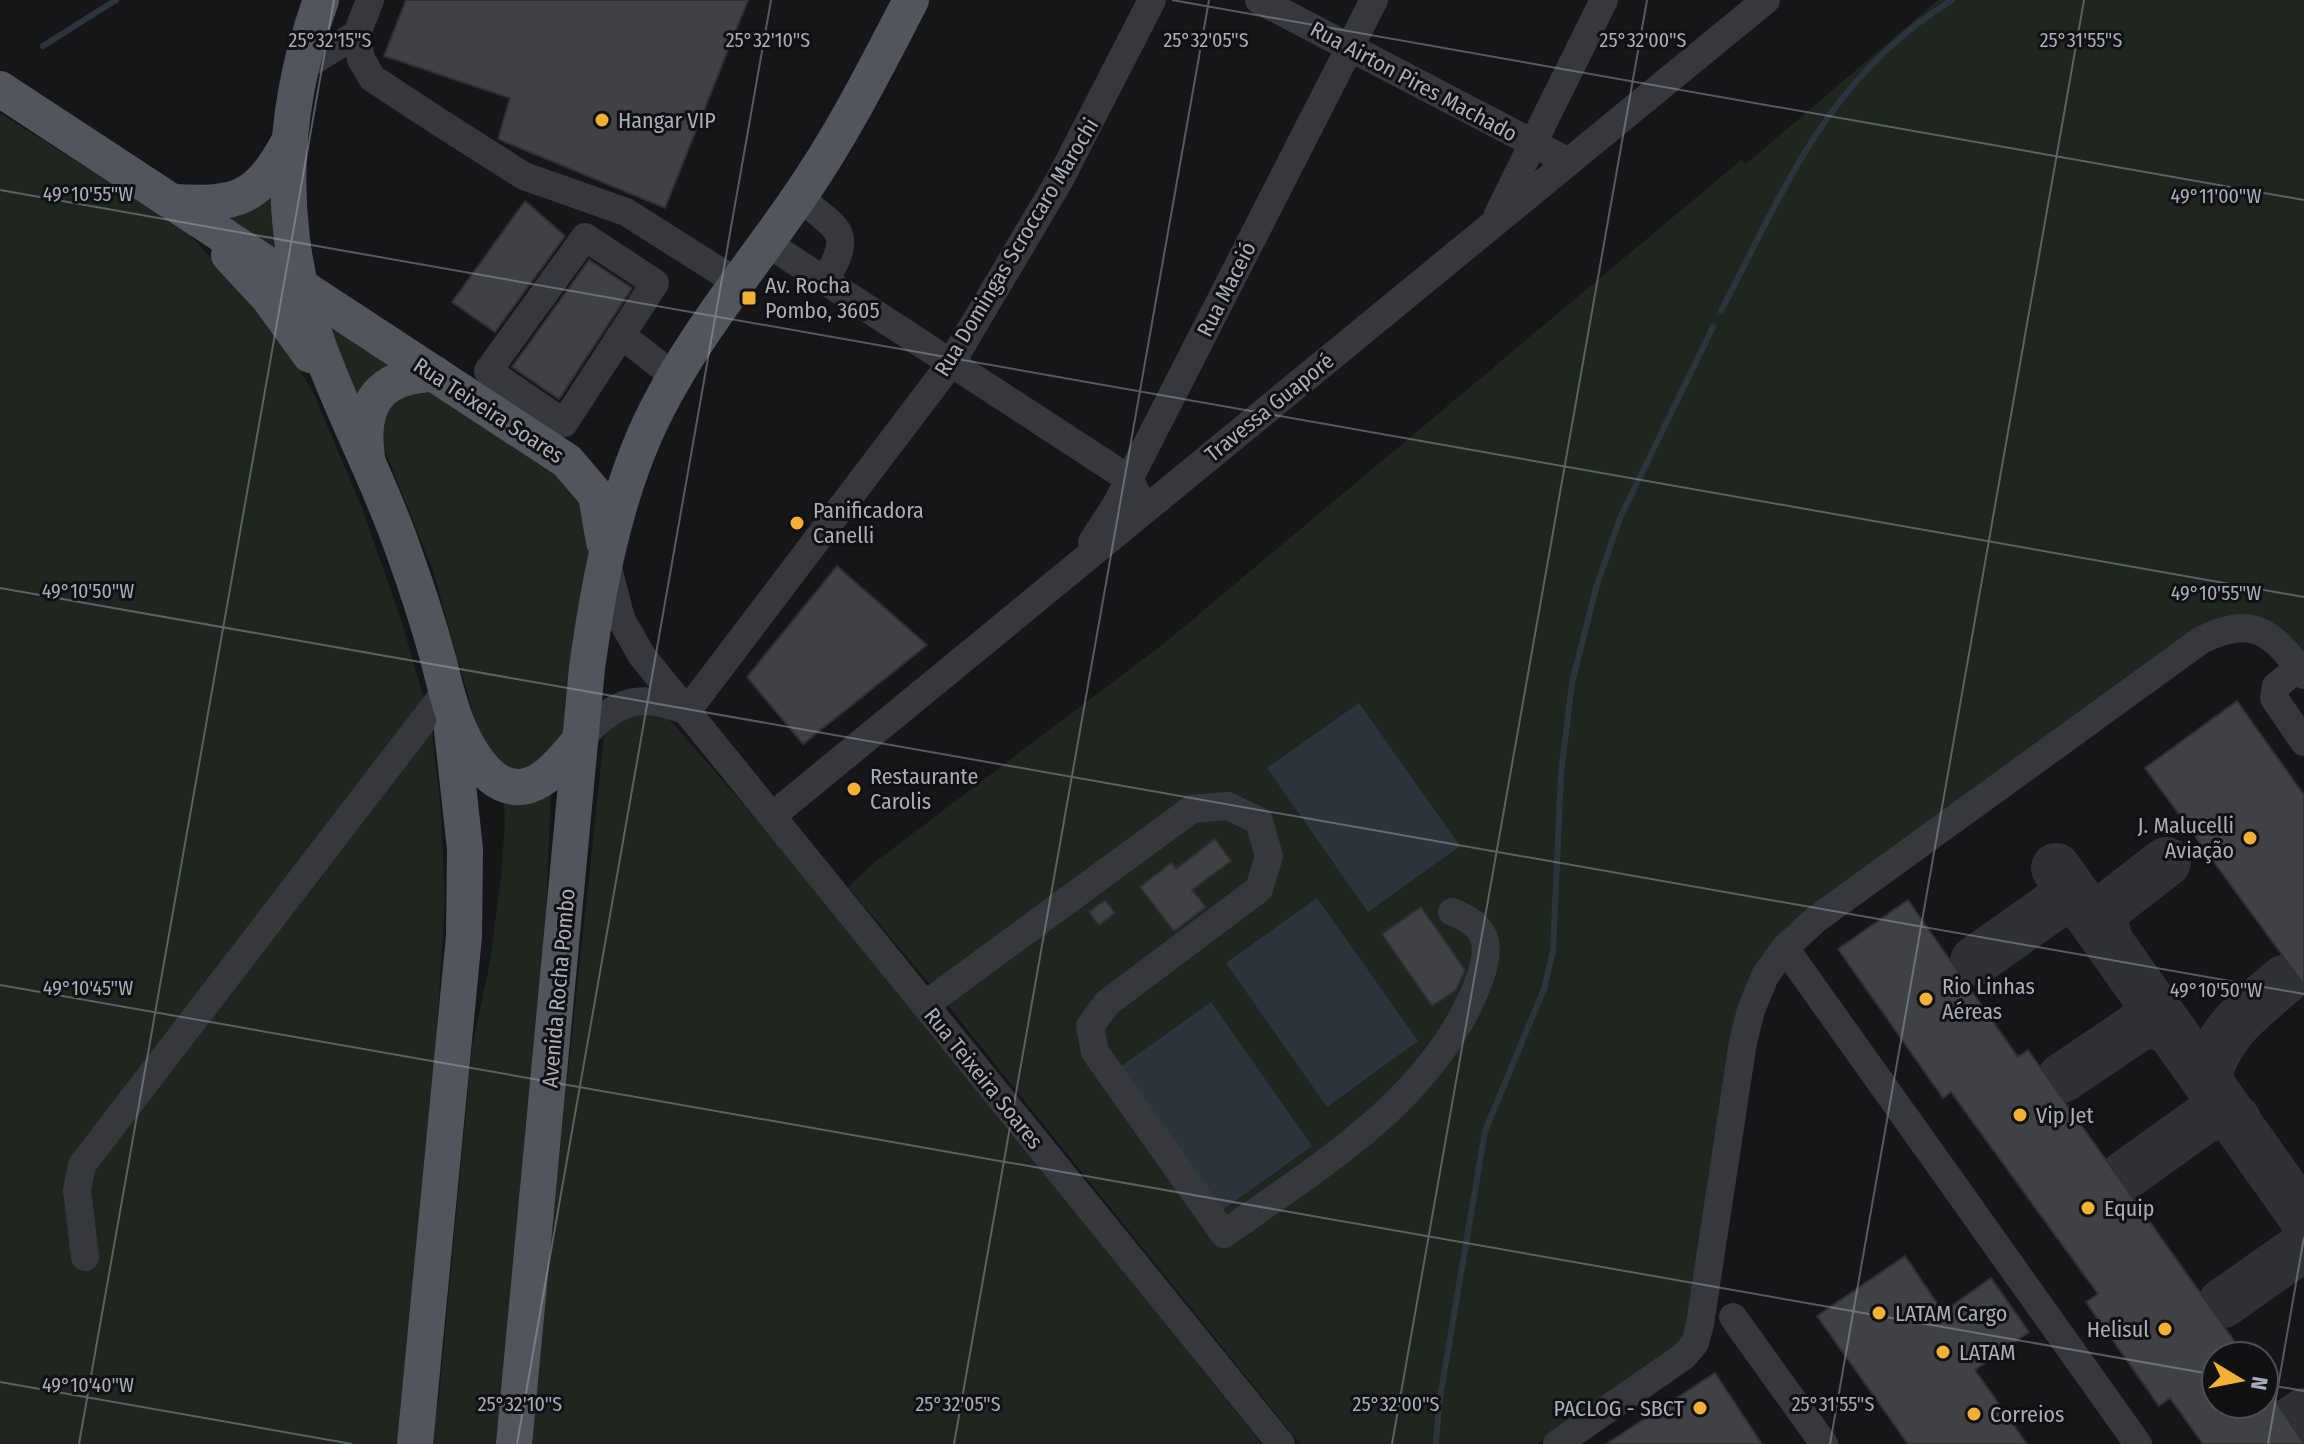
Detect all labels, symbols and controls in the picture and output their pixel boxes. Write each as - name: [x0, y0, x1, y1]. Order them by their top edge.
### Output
- street label: Rua Airton Pires Machado: [1306, 15, 1522, 147]
- text: 25°32'15"S: [289, 28, 371, 52]
- text: 25°32'10"S: [726, 28, 810, 52]
- text: 25°32'05"S: [1163, 28, 1249, 52]
- text: 25°32'00"S: [1600, 28, 1686, 52]
- text: 25°31'55"S: [2040, 28, 2122, 52]
- place label: Hangar VIP: [618, 107, 716, 134]
- marker: Hangar VIP: [593, 111, 611, 129]
- street label: Rua Domingas Scroccaro Marochi: [929, 113, 1104, 381]
- text: 49°10'55"W: [43, 182, 133, 206]
- text: 49°11'00"W: [2171, 184, 2261, 208]
- street label: Rua Maceió: [1191, 237, 1262, 341]
- place label: Av. Rocha Pombo, 3605: [765, 272, 880, 324]
- marker: Av. Rocha Pombo, 3605: [740, 289, 758, 307]
- street label: Travessa Guaporé: [1199, 347, 1339, 468]
- street label: Rua Teixeira Soares: [408, 352, 569, 469]
- place label: Panificadora Canelli: [813, 497, 924, 549]
- marker: Panificadora Canelli: [788, 514, 806, 532]
- text: 49°10'50"W: [42, 579, 134, 603]
- text: 49°10'55"W: [2171, 581, 2261, 605]
- place label: Restaurante Carolis: [870, 763, 978, 815]
- marker: Restaurante Carolis: [845, 780, 863, 798]
- place label: J. Malucelli Aviação: [2138, 812, 2234, 864]
- marker: J. Malucelli Aviação: [2241, 829, 2259, 847]
- street label: Avenida Rocha Pombo: [536, 887, 581, 1089]
- place label: Rio Linhas Aéreas: [1942, 973, 2035, 1025]
- text: 49°10'45"W: [43, 976, 133, 1000]
- text: 49°10'50"W: [2170, 978, 2262, 1002]
- marker: Rio Linhas Aéreas: [1917, 990, 1935, 1008]
- street label: Rua Teixeira Soares: [918, 1002, 1049, 1154]
- place label: Vip Jet: [2036, 1102, 2094, 1129]
- marker: Vip Jet: [2011, 1106, 2029, 1124]
- place label: Equip: [2104, 1195, 2154, 1222]
- marker: Equip: [2079, 1199, 2097, 1217]
- place label: LATAM Cargo: [1895, 1300, 2007, 1327]
- marker: LATAM Cargo: [1870, 1304, 1888, 1322]
- place label: Helisul: [2087, 1316, 2149, 1343]
- marker: Helisul: [2156, 1320, 2174, 1338]
- place label: LATAM: [1959, 1339, 2016, 1366]
- north arrow: [2200, 1340, 2280, 1420]
- marker: LATAM: [1934, 1343, 1952, 1361]
- text: 49°10'40"W: [42, 1373, 134, 1397]
- text: N: [2245, 1375, 2274, 1392]
- text: 25°32'10"S: [478, 1392, 562, 1416]
- text: 25°32'05"S: [915, 1392, 1001, 1416]
- text: 25°32'00"S: [1353, 1392, 1439, 1416]
- text: 25°31'55"S: [1792, 1392, 1874, 1416]
- place label: PACLOG - SBCT: [1554, 1395, 1685, 1422]
- marker: PACLOG - SBCT: [1691, 1399, 1709, 1417]
- place label: Correios: [1990, 1401, 2064, 1428]
- marker: Correios: [1965, 1405, 1983, 1423]

